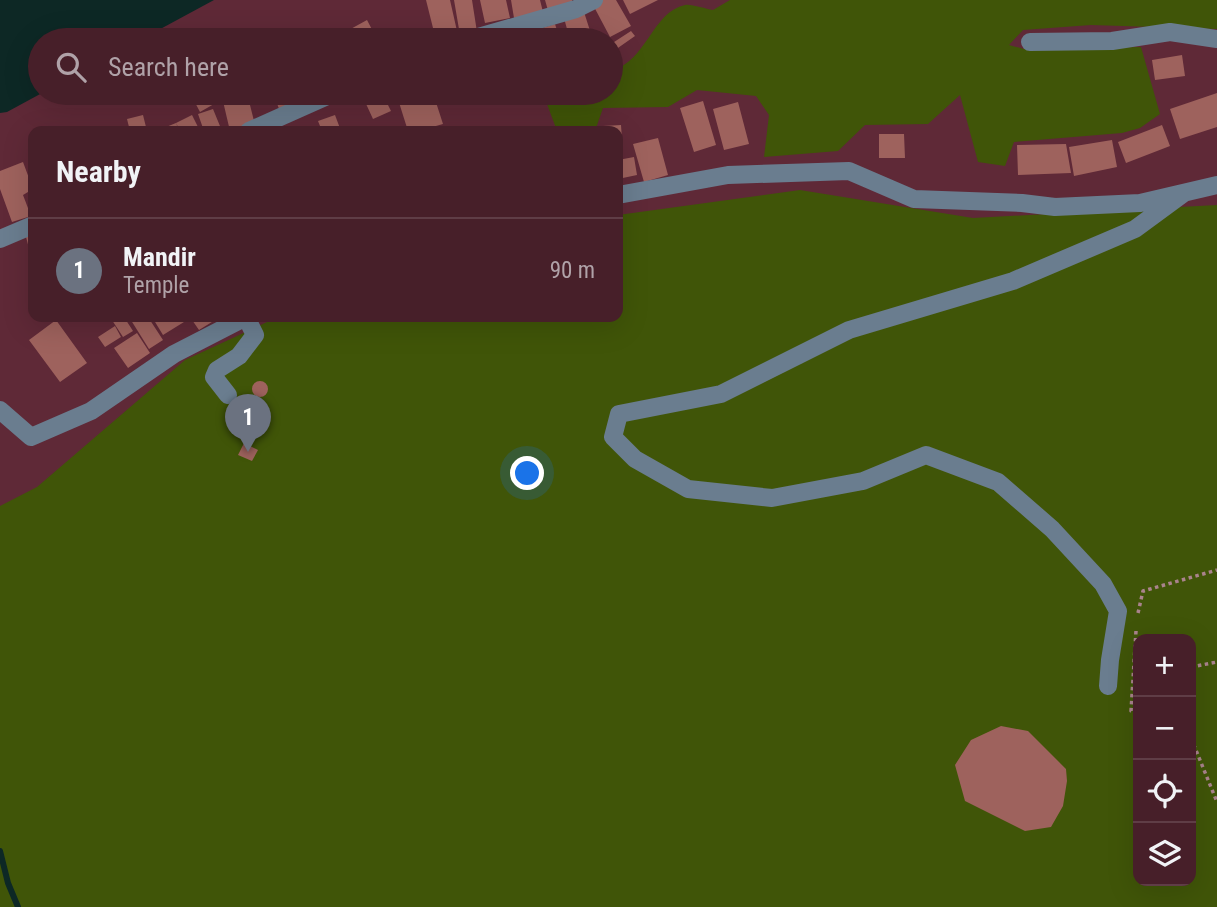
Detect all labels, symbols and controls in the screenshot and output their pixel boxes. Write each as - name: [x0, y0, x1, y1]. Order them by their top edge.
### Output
- search box: [28, 28, 623, 105]
- icon: search: [52, 48, 90, 86]
- text: Search here: [108, 52, 229, 82]
- text: Nearby: [56, 154, 141, 189]
- text: Mandir: [123, 242, 196, 272]
- text: 1: [73, 257, 85, 284]
- text: 90 m: [550, 257, 595, 284]
- text: Temple: [123, 272, 189, 299]
- pin: 1: [225, 394, 271, 452]
- your location: [510, 456, 544, 490]
- map controls: [1133, 634, 1196, 886]
- button: +: [1133, 634, 1196, 697]
- button: −: [1133, 697, 1196, 760]
- button: locate: [1133, 760, 1196, 823]
- button: layers: [1133, 823, 1196, 886]

